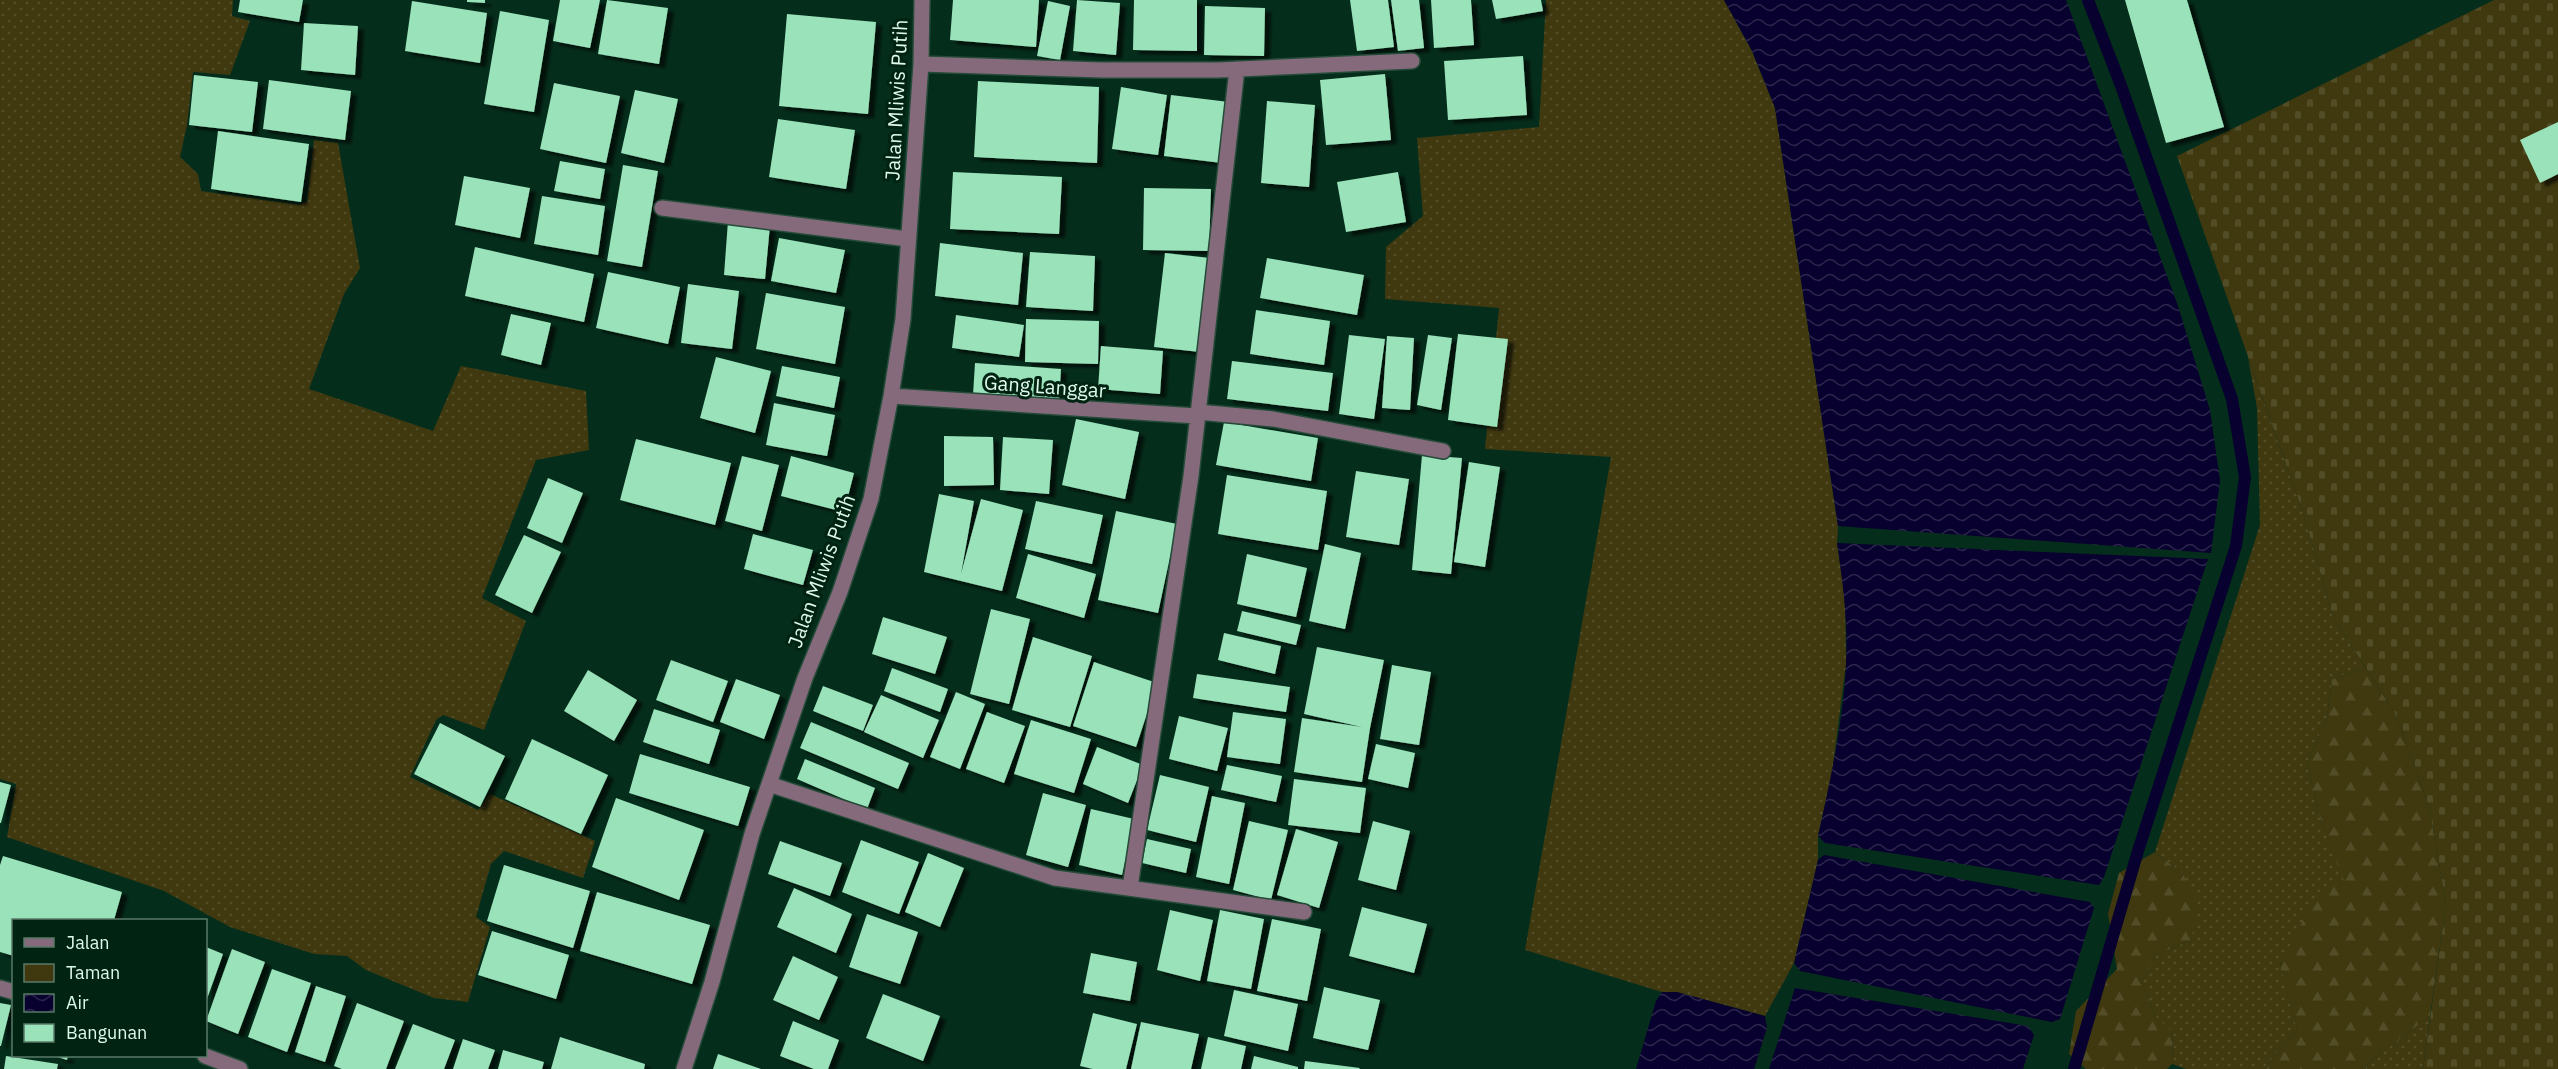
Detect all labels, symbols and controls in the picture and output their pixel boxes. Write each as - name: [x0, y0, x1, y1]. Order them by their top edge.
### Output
- street label: Jalan Mliwis Putih: [878, 19, 914, 181]
- street label: Gang Langgar: [983, 368, 1107, 404]
- street label: Jalan Mliwis Putih: [781, 491, 861, 651]
- legend: [12, 919, 207, 1057]
- text: Jalan: [66, 931, 110, 954]
- text: Taman: [66, 961, 120, 984]
- text: Air: [66, 991, 89, 1014]
- text: Bangunan: [66, 1021, 147, 1044]

